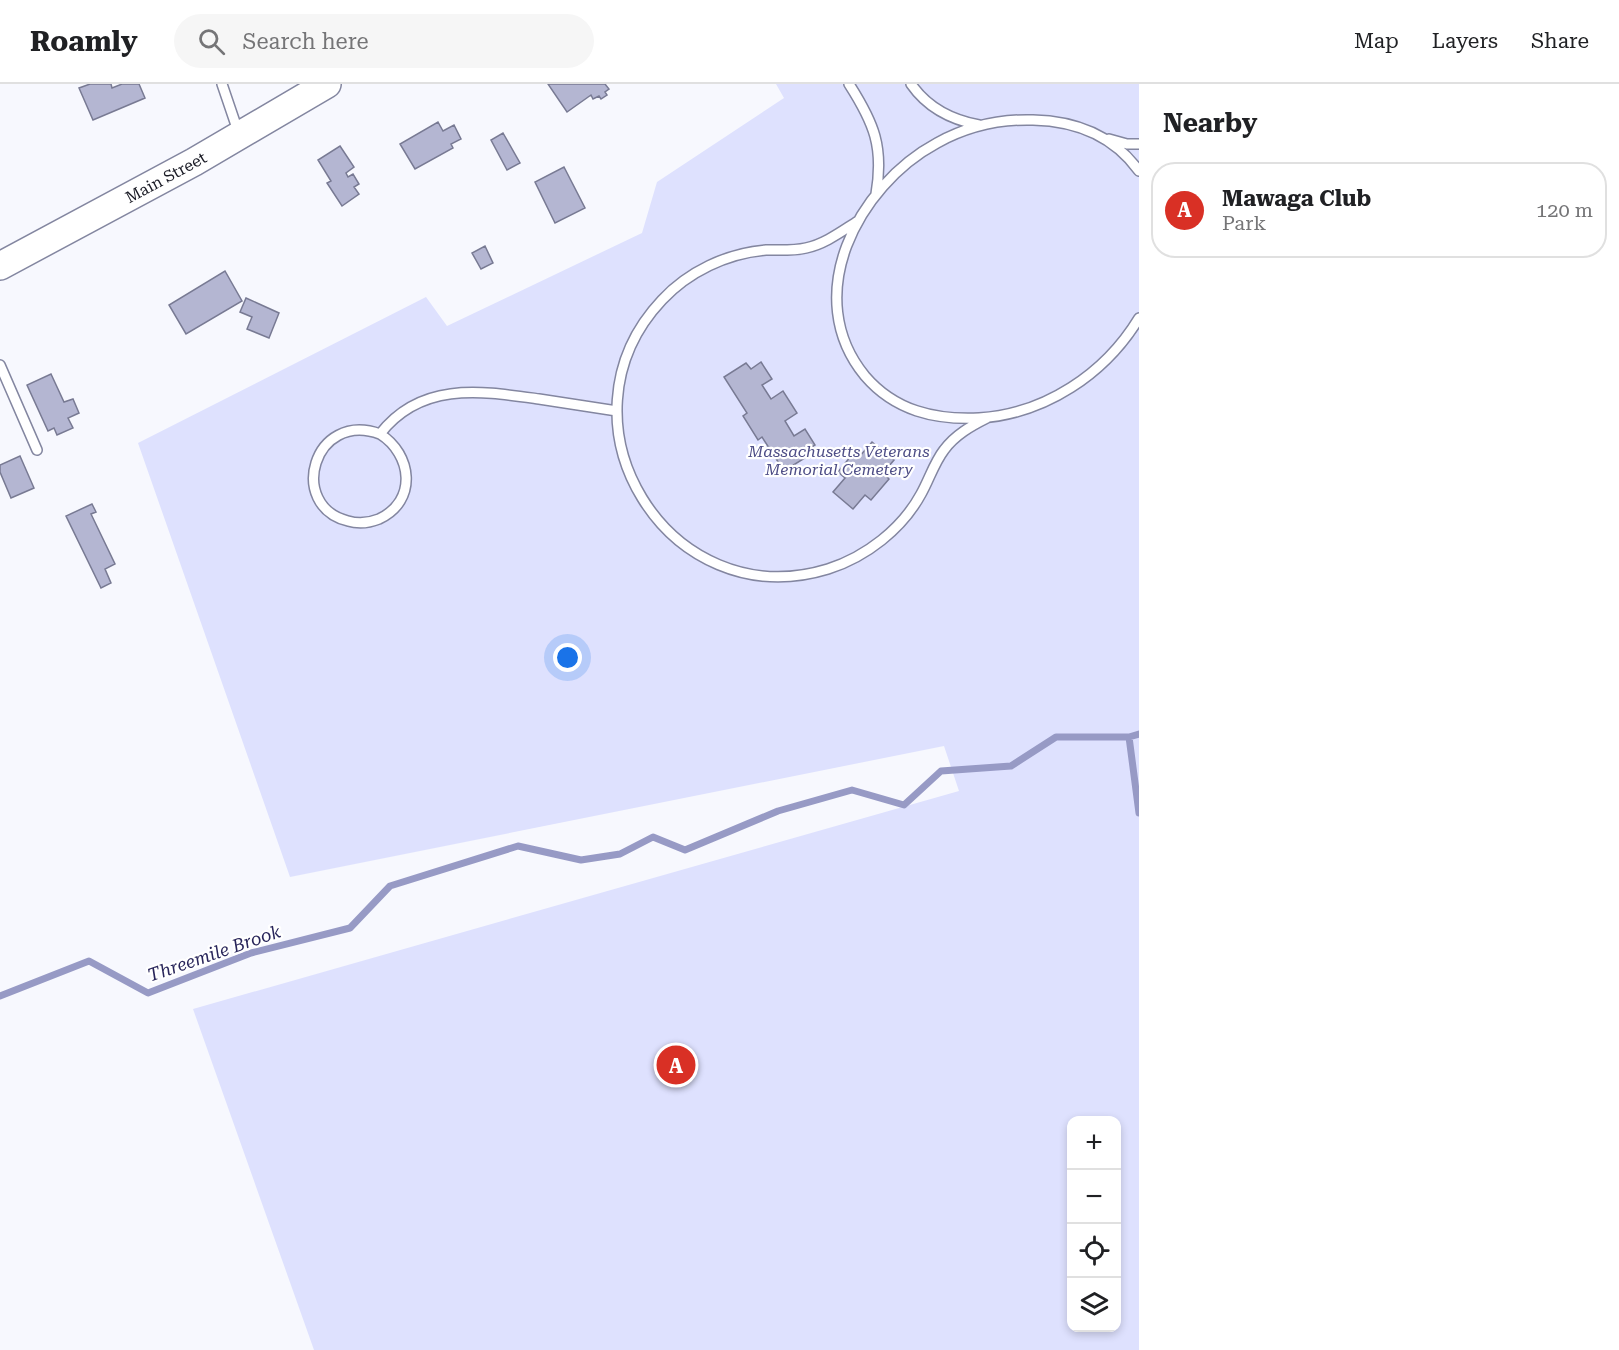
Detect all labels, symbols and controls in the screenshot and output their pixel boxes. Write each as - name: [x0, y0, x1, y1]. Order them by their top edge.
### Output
- search box: [174, 14, 594, 68]
- text: Roamly: [30, 25, 138, 58]
- icon: search: [195, 25, 228, 58]
- text: Search here: [243, 29, 369, 54]
- text: Map: [1354, 29, 1399, 53]
- text: Layers: [1432, 29, 1498, 53]
- text: Share: [1531, 29, 1589, 53]
- text: Nearby: [1163, 108, 1257, 138]
- street label: Main Street: [122, 147, 210, 207]
- text: Mawaga Club: [1222, 186, 1371, 211]
- text: A: [1177, 198, 1192, 222]
- text: 120 m: [1536, 198, 1593, 222]
- text: Park: [1222, 211, 1266, 235]
- park label: Massachusetts Veterans Memorial Cemetery: [747, 442, 930, 479]
- your location: [553, 643, 582, 672]
- water label: Threemile Brook: [145, 920, 283, 986]
- pin: A: [656, 1042, 696, 1088]
- map controls: [1067, 1116, 1121, 1332]
- button: +: [1067, 1116, 1121, 1170]
- button: −: [1067, 1170, 1121, 1224]
- button: locate: [1067, 1224, 1121, 1278]
- button: layers: [1067, 1278, 1121, 1332]

